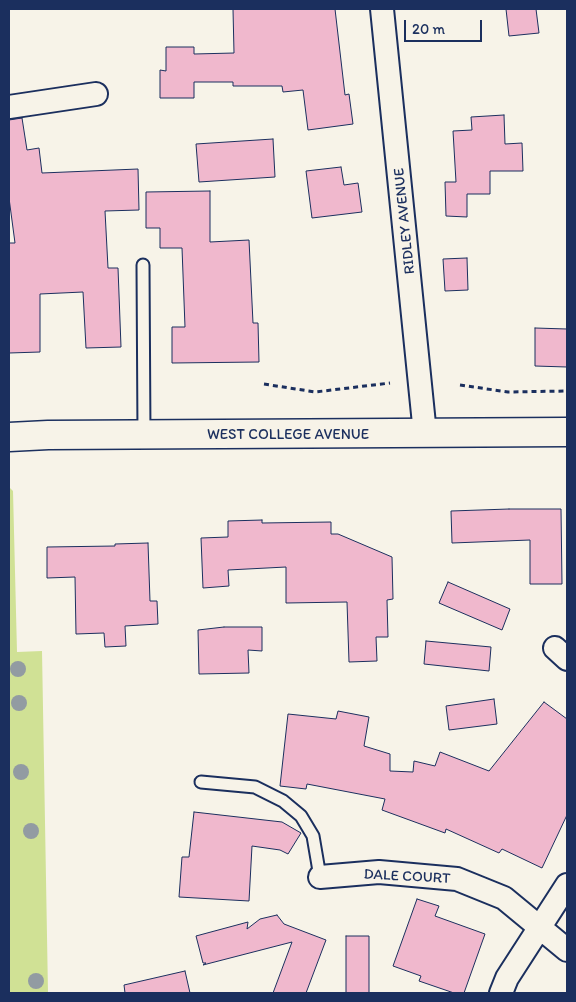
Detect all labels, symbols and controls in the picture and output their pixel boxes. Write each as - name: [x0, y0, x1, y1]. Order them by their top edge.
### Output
- scale bar: [406, 10, 484, 42]
- text: 20 m: [412, 20, 445, 38]
- street label: RIDLEY AVENUE: [390, 167, 420, 275]
- street label: WEST COLLEGE AVENUE: [207, 426, 369, 444]
- street label: DALE COURT: [363, 866, 451, 888]

